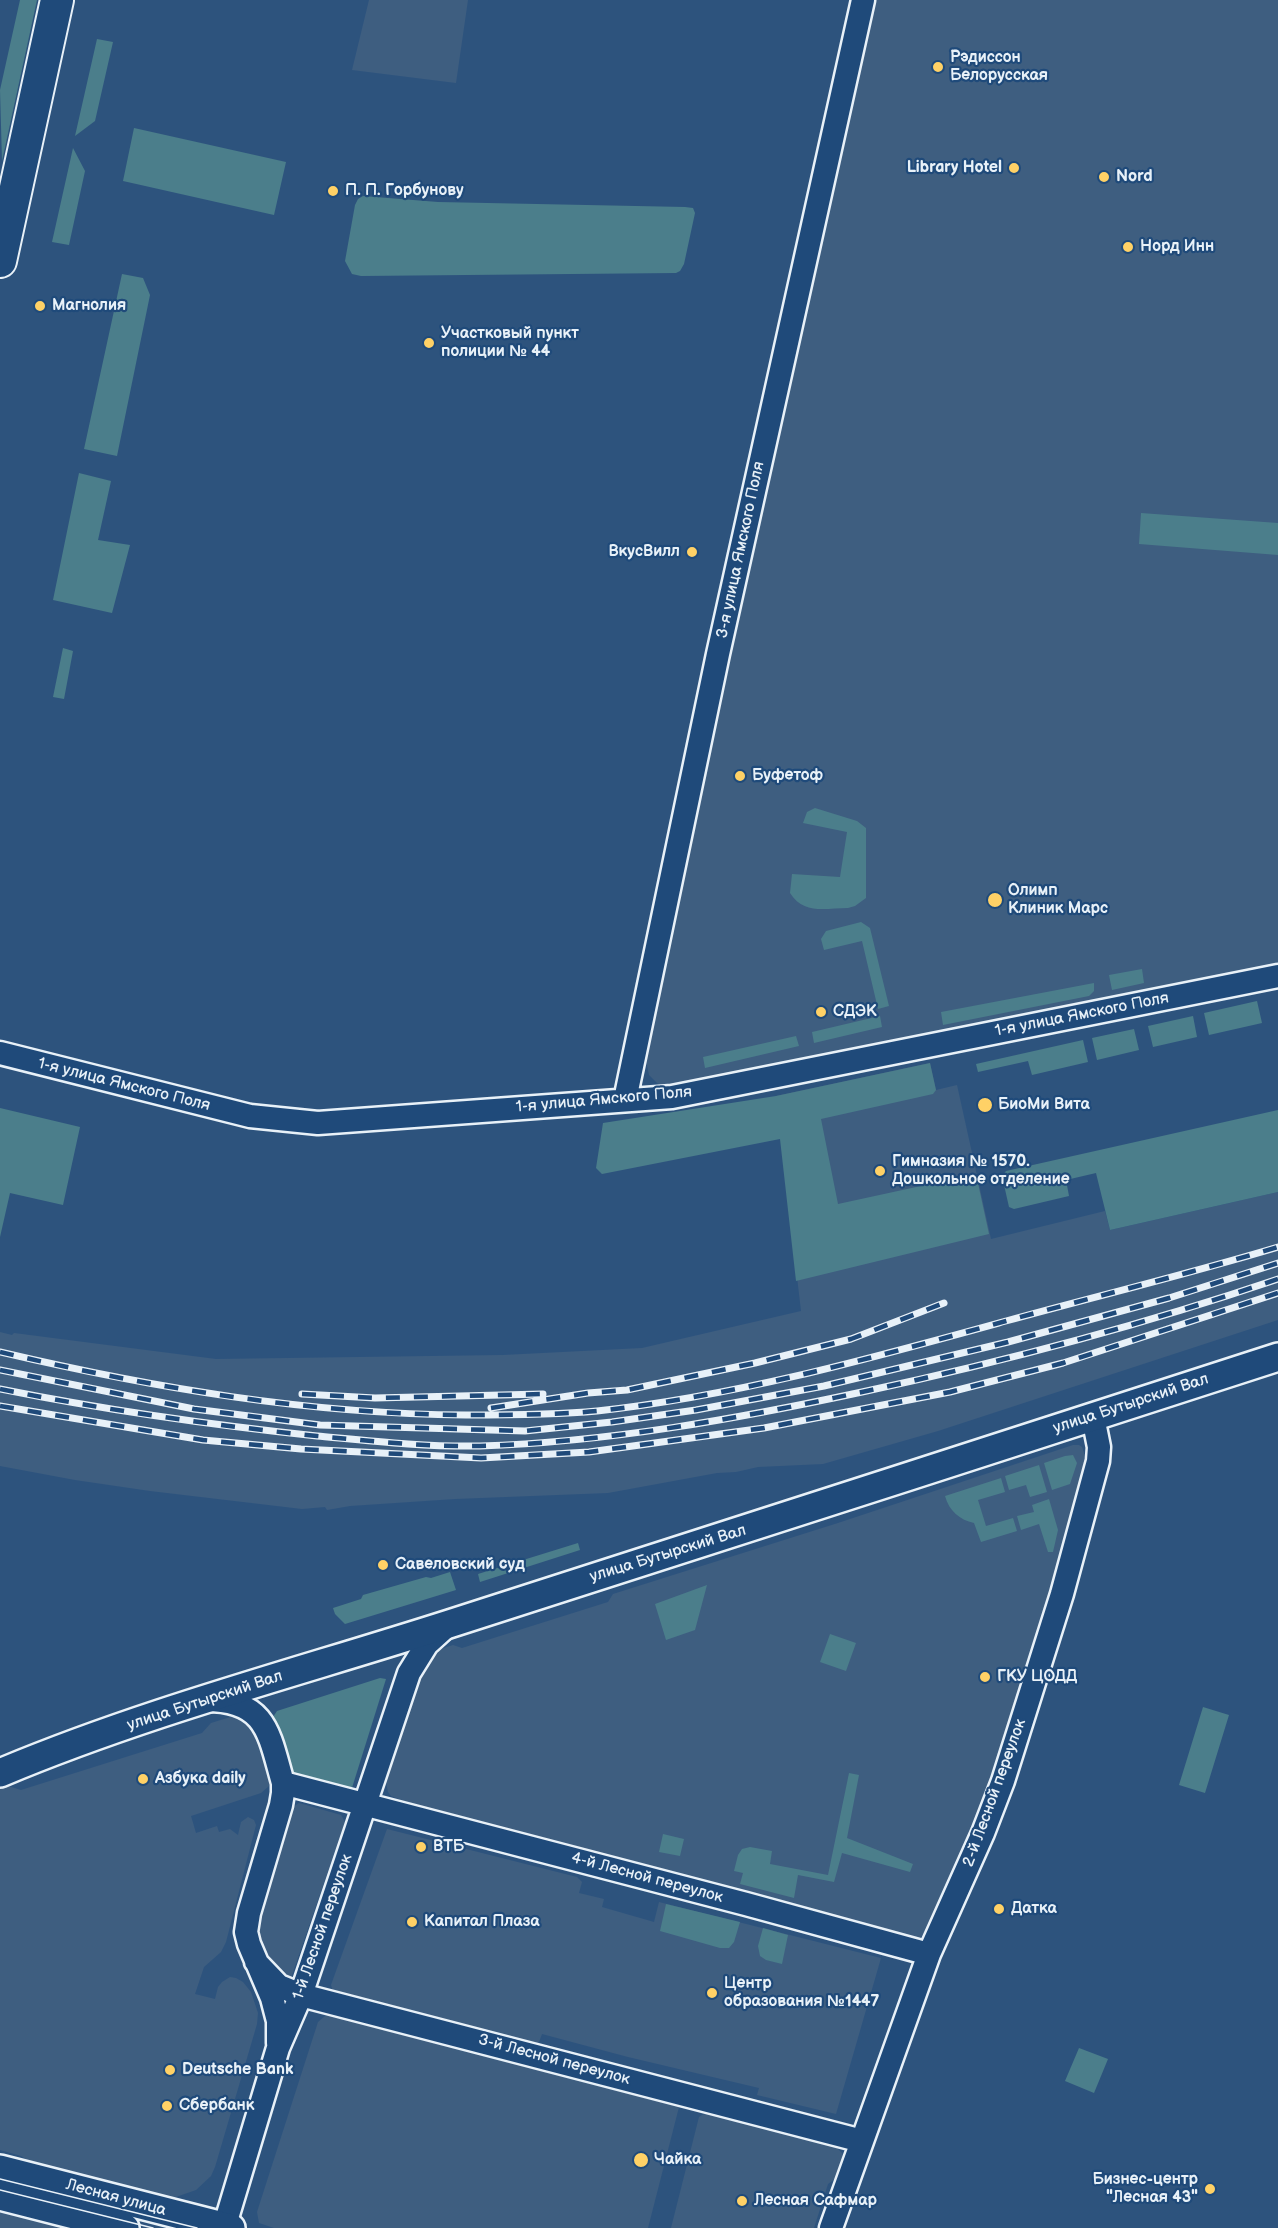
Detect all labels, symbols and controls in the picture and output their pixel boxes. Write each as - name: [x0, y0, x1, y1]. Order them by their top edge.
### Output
- place label: Рэдиссон Белорусская: [950, 48, 1048, 86]
- marker: Рэдиссон Белорусская: [931, 60, 945, 74]
- place label: Library Hotel: [907, 158, 1002, 178]
- marker: Library Hotel: [1007, 161, 1021, 175]
- place label: Nord: [1116, 167, 1152, 187]
- marker: Nord: [1097, 170, 1111, 184]
- place label: П. П. Горбунову: [345, 181, 464, 201]
- marker: П. П. Горбунову: [326, 184, 340, 198]
- place label: Норд Инн: [1140, 237, 1214, 257]
- marker: Норд Инн: [1121, 240, 1135, 254]
- place label: Магнолия: [52, 296, 126, 316]
- marker: Магнолия: [33, 299, 47, 313]
- place label: Участковый пункт полиции № 44: [441, 324, 579, 362]
- marker: Участковый пункт полиции № 44: [422, 336, 436, 350]
- street label: 3-я улица Ямского Поля: [713, 460, 769, 640]
- place label: ВкусВилл: [608, 542, 680, 562]
- marker: ВкусВилл: [685, 545, 699, 559]
- place label: Буфетоф: [752, 766, 823, 786]
- marker: Буфетоф: [733, 769, 747, 783]
- place label: Олимп Клиник Марс: [1008, 881, 1108, 919]
- marker: Олимп Клиник Марс: [986, 891, 1004, 909]
- street label: 1-я улица Ямского Поля: [993, 989, 1171, 1041]
- place label: СДЭК: [833, 1002, 877, 1022]
- marker: СДЭК: [814, 1005, 828, 1019]
- street label: 1-я улица Ямского Поля: [36, 1054, 212, 1116]
- street label: 1-я улица Ямского Поля: [515, 1083, 693, 1117]
- place label: БиоМи Вита: [998, 1095, 1090, 1115]
- marker: БиоМи Вита: [976, 1096, 994, 1114]
- place label: Гимназия № 1570. Дошкольное отделение: [892, 1152, 1070, 1190]
- marker: Гимназия № 1570. Дошкольное отделение: [873, 1164, 887, 1178]
- street label: улица Бутырский Вал: [1051, 1370, 1211, 1438]
- street label: улица Бутырский Вал: [588, 1521, 748, 1587]
- place label: Савеловский cуд: [395, 1555, 525, 1575]
- marker: Савеловский cуд: [376, 1558, 390, 1572]
- street label: улица Бутырский Вал: [125, 1667, 285, 1735]
- place label: ГКУ ЦОДД: [997, 1667, 1077, 1687]
- marker: ГКУ ЦОДД: [978, 1670, 992, 1684]
- street label: 2-й Лесной переулок: [959, 1716, 1031, 1870]
- place label: Азбука daily: [155, 1769, 246, 1789]
- marker: Азбука daily: [136, 1772, 150, 1786]
- place label: ВТБ: [433, 1837, 464, 1857]
- marker: ВТБ: [414, 1840, 428, 1854]
- street label: 4-й Лесной переулок: [569, 1848, 725, 1908]
- street label: 1-й Лесной переулок: [289, 1852, 357, 2002]
- place label: Датка: [1011, 1899, 1057, 1919]
- marker: Датка: [992, 1902, 1006, 1916]
- place label: Капитал Плаза: [424, 1912, 540, 1932]
- marker: Капитал Плаза: [405, 1915, 419, 1929]
- place label: Центр образования №1447: [724, 1974, 879, 2012]
- marker: Центр образования №1447: [705, 1986, 719, 2000]
- street label: 3-й Лесной переулок: [476, 2030, 632, 2090]
- place label: Deutsche Bank: [182, 2060, 293, 2080]
- marker: Deutsche Bank: [163, 2063, 177, 2077]
- place label: Сбербанк: [179, 2096, 254, 2116]
- marker: Сбербанк: [160, 2099, 174, 2113]
- place label: Чайка: [654, 2150, 701, 2170]
- marker: Чайка: [632, 2151, 650, 2169]
- place label: Бизнес-центр "Лесная 43": [1092, 2170, 1198, 2208]
- street label: Лесная улица: [64, 2175, 168, 2221]
- marker: Бизнес-центр "Лесная 43": [1203, 2182, 1217, 2196]
- place label: Лесная Сафмар: [754, 2191, 877, 2211]
- marker: Лесная Сафмар: [735, 2194, 749, 2208]

